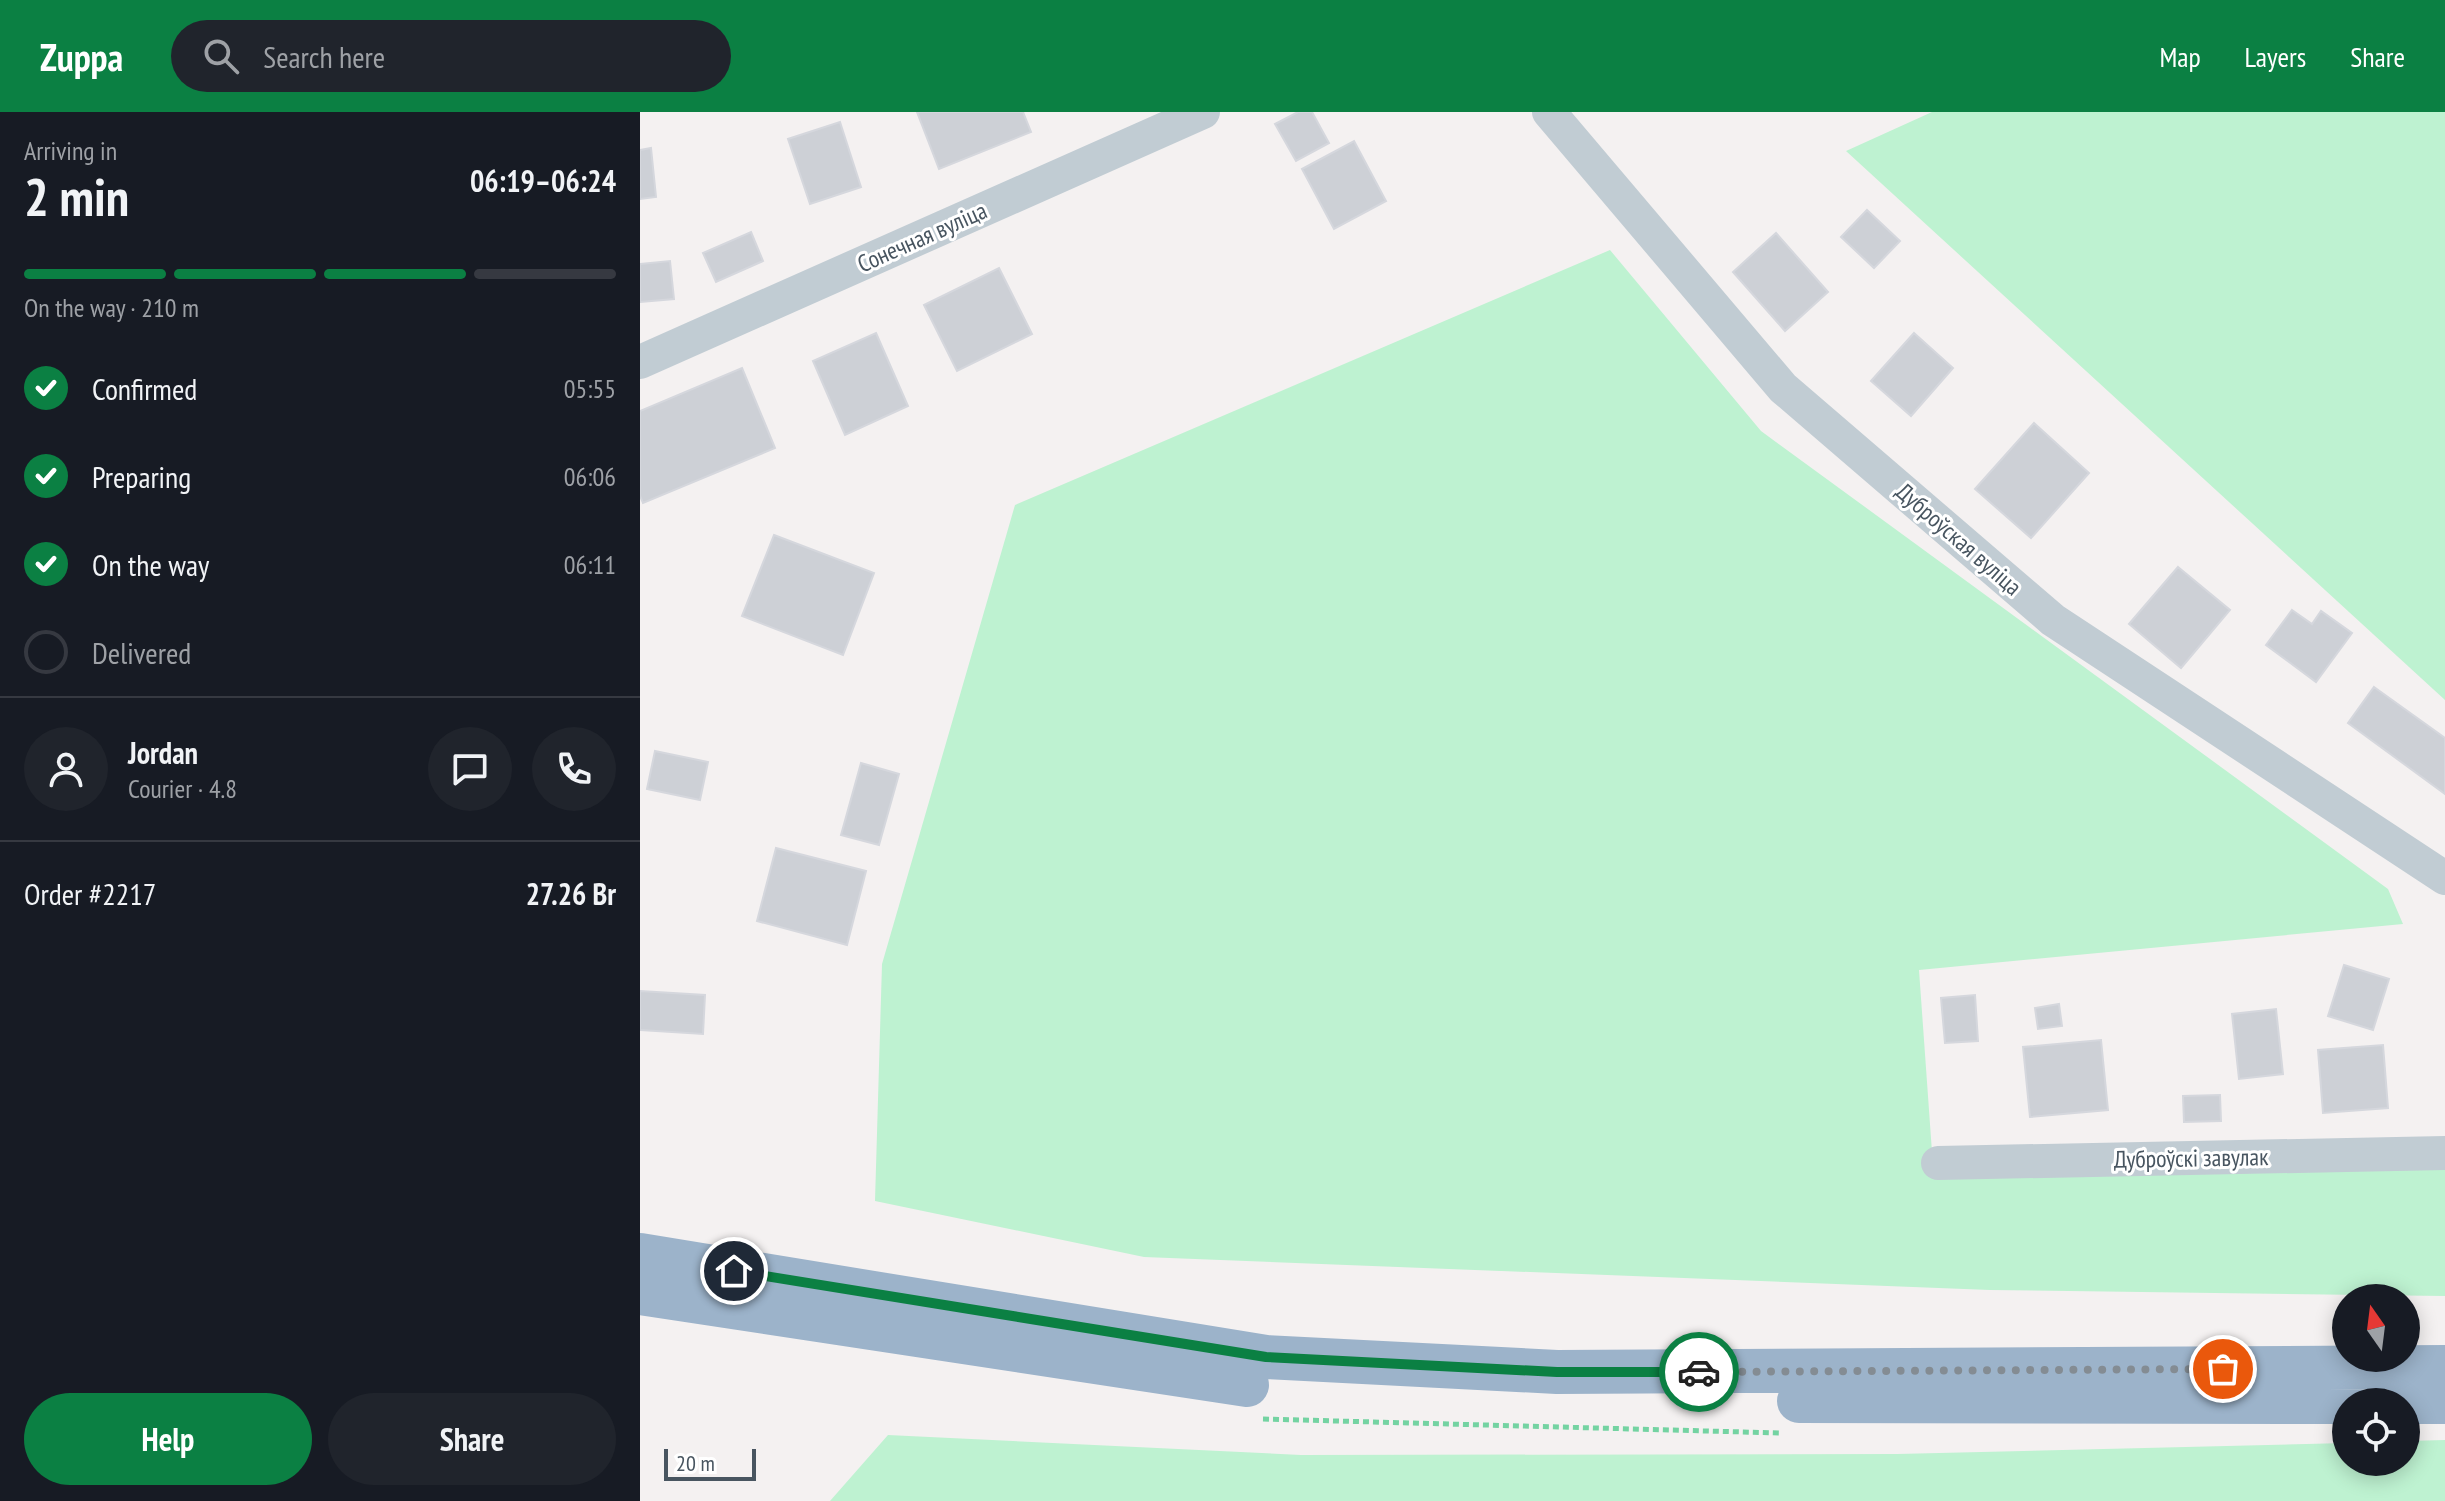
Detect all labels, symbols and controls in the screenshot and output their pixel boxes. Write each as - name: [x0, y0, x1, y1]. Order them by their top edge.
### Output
- search box: [171, 20, 731, 92]
- text: Zuppa: [40, 32, 123, 81]
- icon: search: [199, 34, 243, 78]
- text: Search here: [263, 37, 385, 76]
- text: Map: [2159, 38, 2201, 75]
- text: Layers: [2245, 38, 2306, 75]
- text: Share: [2350, 38, 2405, 75]
- text: Arriving in: [24, 134, 117, 167]
- text: 06:19–06:24: [470, 161, 616, 200]
- text: 2 min: [24, 163, 129, 230]
- street label: Сонечная вуліца: [852, 195, 992, 279]
- text: On the way · 210 m: [24, 291, 199, 324]
- icon: check: [24, 366, 68, 410]
- text: Confirmed: [92, 369, 197, 408]
- text: 05:55: [564, 372, 616, 405]
- icon: check: [24, 454, 68, 498]
- text: Preparing: [92, 457, 191, 496]
- text: 06:06: [564, 460, 616, 493]
- street label: Дуброўская вуліца: [1890, 476, 2028, 602]
- icon: check: [24, 542, 68, 586]
- text: On the way: [92, 545, 209, 584]
- text: 06:11: [564, 548, 616, 581]
- text: Delivered: [92, 633, 191, 672]
- button: person: [24, 727, 108, 811]
- button: chat: [428, 727, 512, 811]
- button: phone: [532, 727, 616, 811]
- text: Jordan: [128, 733, 198, 772]
- text: Courier · 4.8: [128, 772, 237, 805]
- text: Order #2217: [24, 874, 156, 913]
- text: 27.26 Br: [526, 874, 616, 913]
- street label: Дуброўскі завулак: [2113, 1141, 2269, 1175]
- pin: [700, 1237, 768, 1305]
- icon: home: [712, 1249, 756, 1293]
- north arrow: [2332, 1284, 2420, 1372]
- map controls: [2332, 1284, 2420, 1476]
- courier: [1659, 1332, 1739, 1412]
- pin: [2189, 1335, 2257, 1403]
- icon: bag: [2201, 1347, 2245, 1391]
- icon: car: [1677, 1350, 1721, 1394]
- button: locate: [2332, 1388, 2420, 1476]
- button: Help: [24, 1393, 312, 1485]
- button: Share: [328, 1393, 616, 1485]
- scale bar: [664, 1445, 756, 1481]
- text: 20 m: [676, 1449, 715, 1477]

